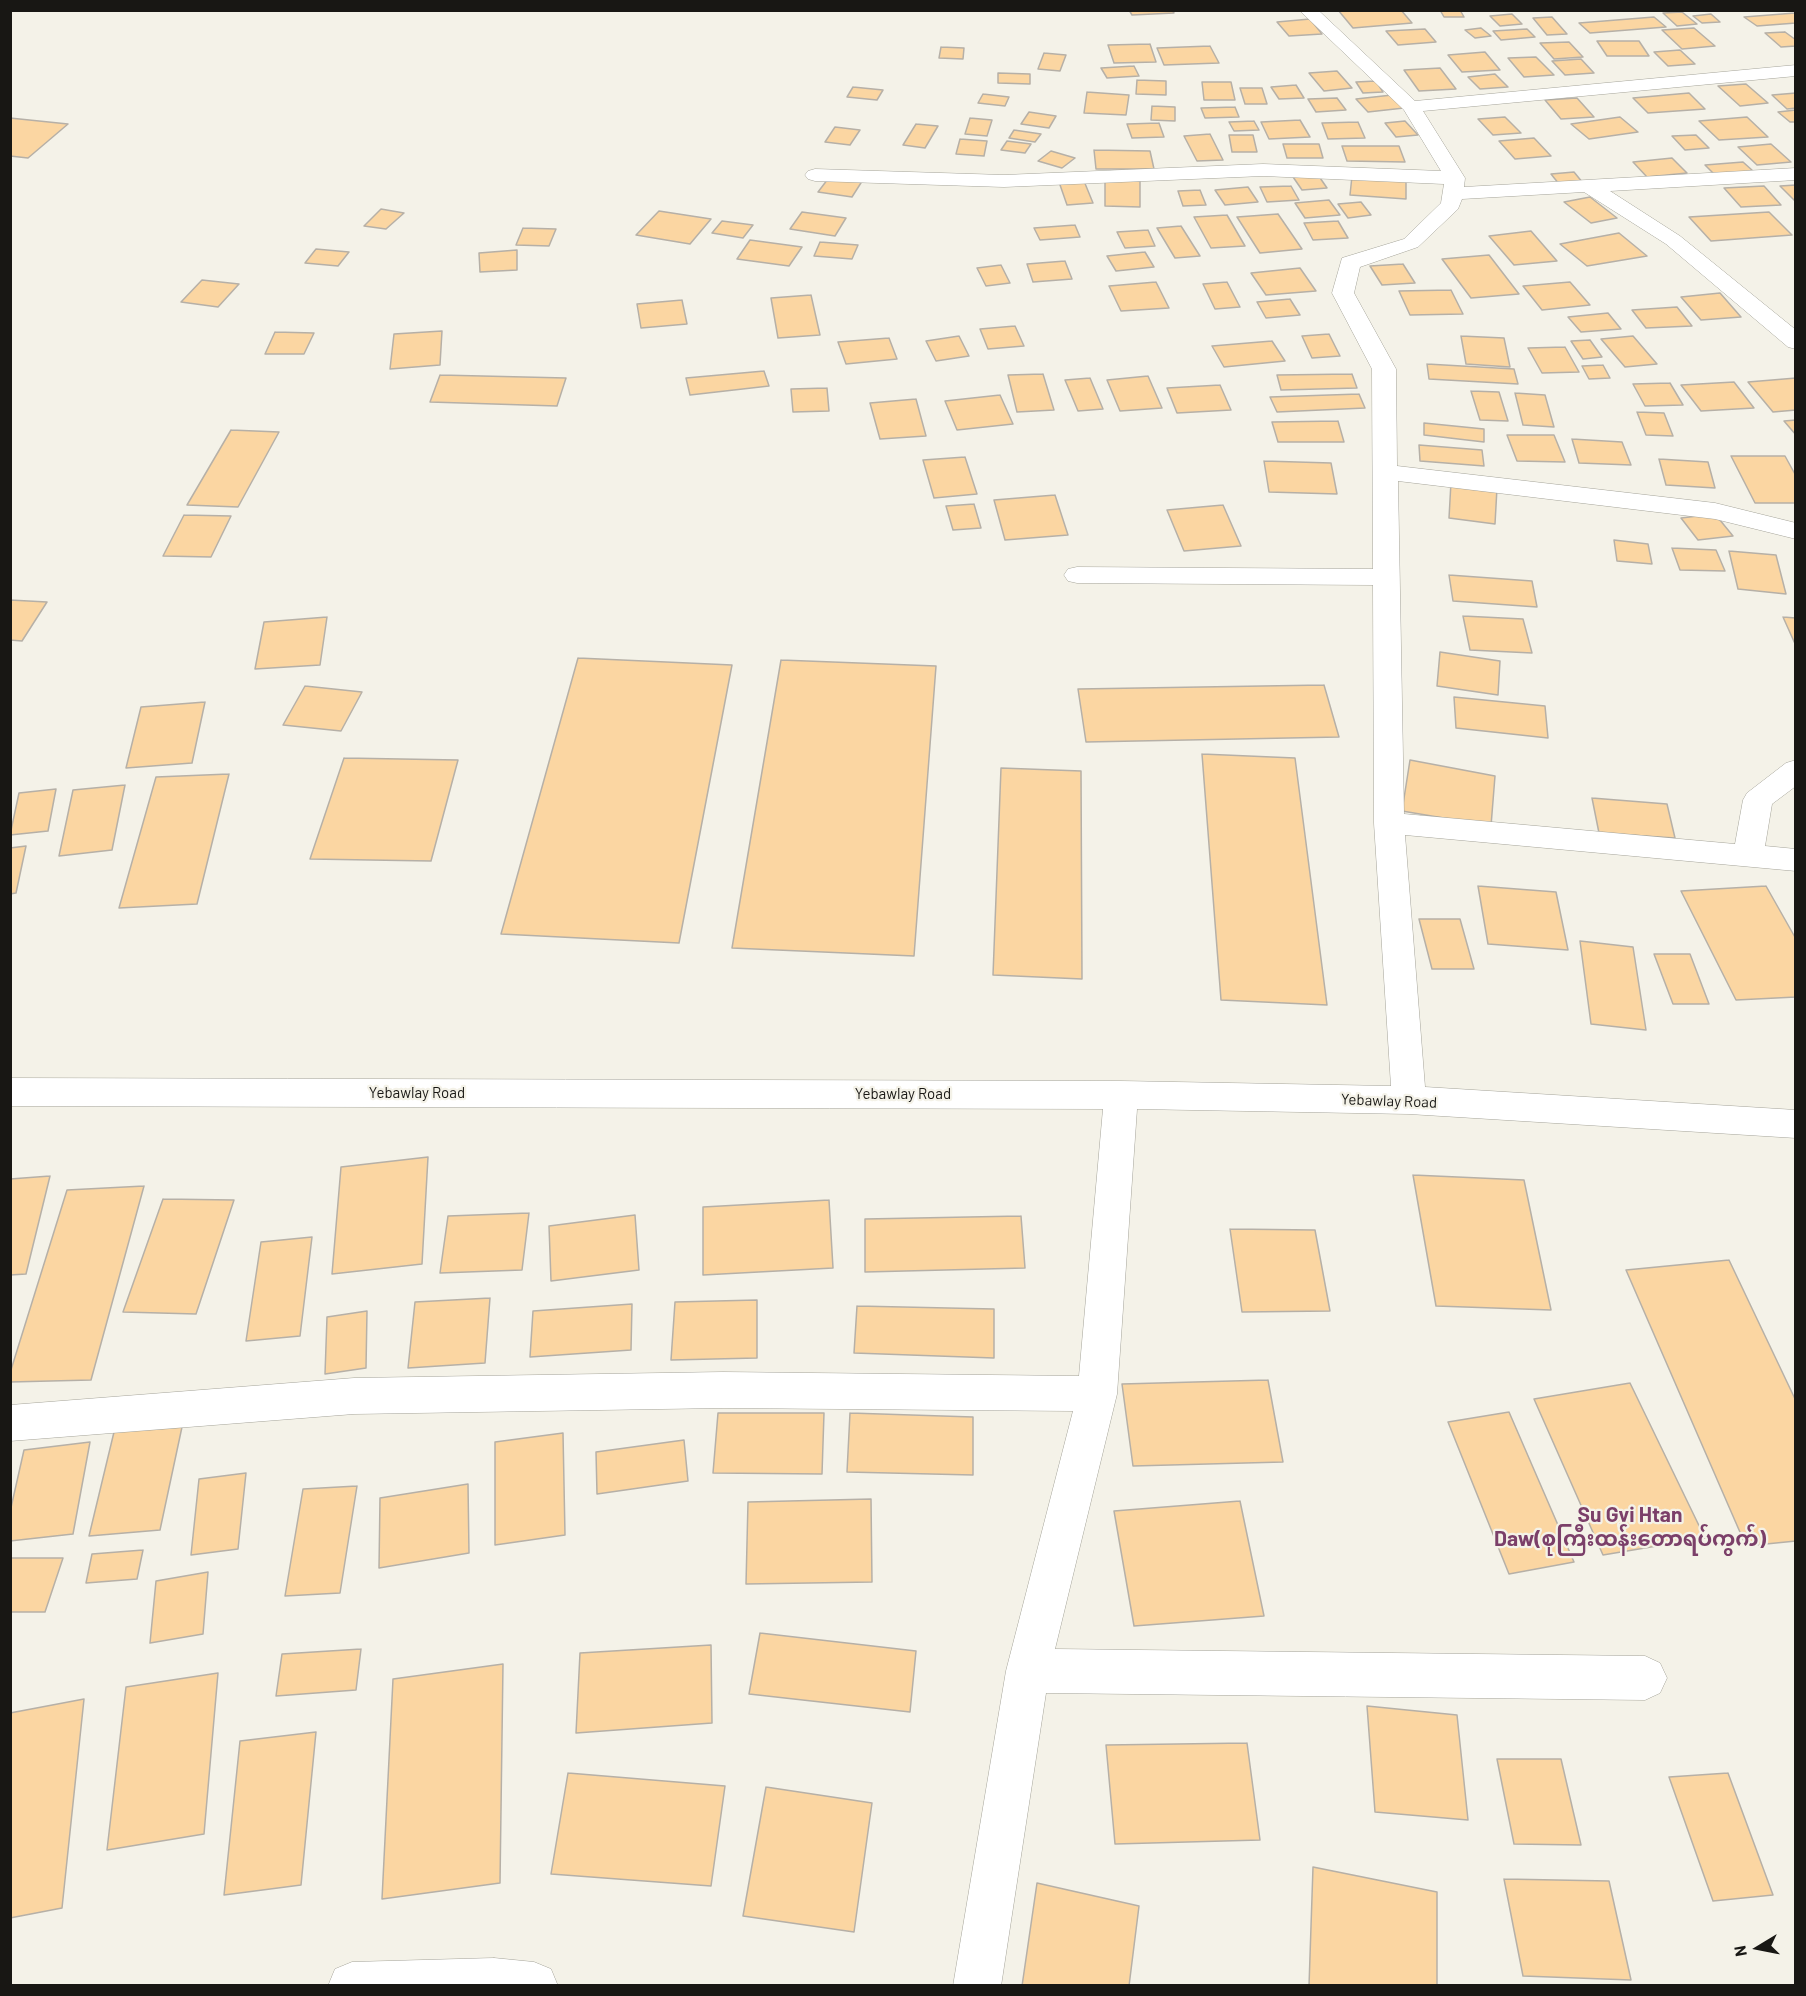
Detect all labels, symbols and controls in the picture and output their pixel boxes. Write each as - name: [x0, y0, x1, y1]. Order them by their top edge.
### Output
- street label: Yebawlay Road: [369, 1084, 465, 1102]
- street label: Yebawlay Road: [855, 1085, 951, 1103]
- street label: Yebawlay Road: [1341, 1090, 1437, 1112]
- district label: Su Gyi Htan Daw(စုကြီးထန်းတောရပ်ကွက်): [1494, 1502, 1766, 1552]
- north arrow: [1728, 1918, 1788, 1978]
- text: N: [1730, 1944, 1750, 1958]

